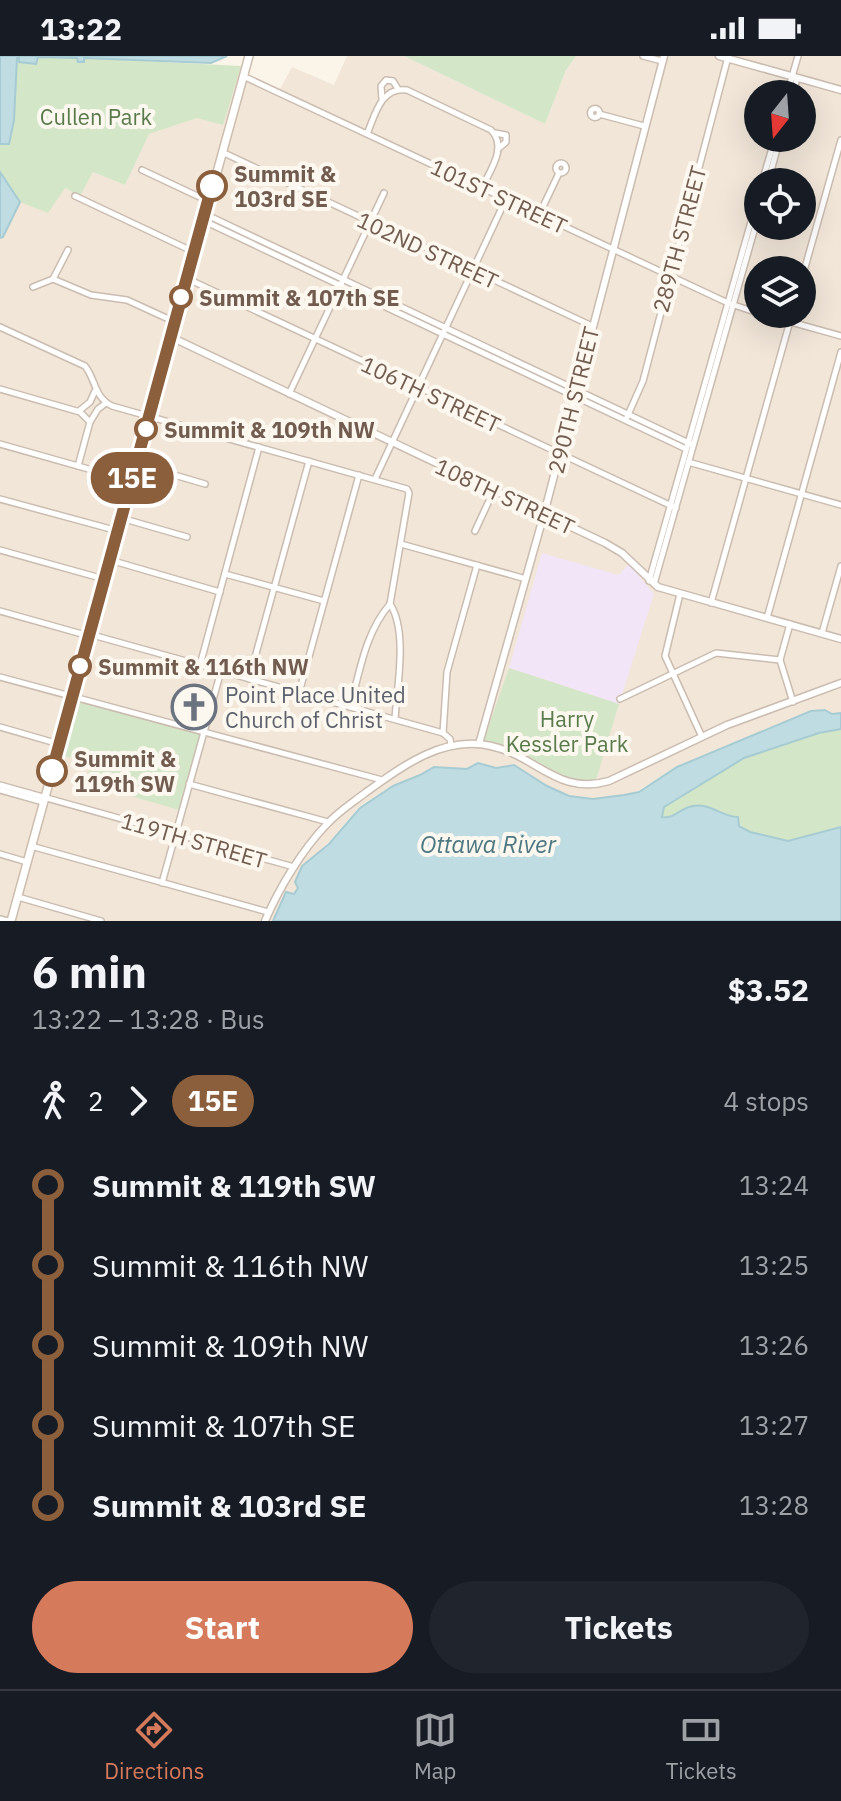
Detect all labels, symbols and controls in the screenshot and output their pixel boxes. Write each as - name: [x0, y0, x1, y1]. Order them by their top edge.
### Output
- text: 13:22: [40, 9, 122, 48]
- north arrow: [744, 80, 816, 152]
- map controls: [744, 80, 816, 328]
- park label: Cullen Park: [40, 102, 153, 131]
- street label: 101ST STREET: [426, 152, 572, 240]
- place label: Summit & 103rd SE: [234, 159, 336, 213]
- street label: 289TH STREET: [646, 162, 713, 315]
- button: locate: [744, 168, 816, 240]
- marker: Summit & 103rd SE: [197, 171, 227, 201]
- street label: 102ND STREET: [353, 205, 504, 296]
- button: layers: [744, 256, 816, 328]
- place label: Summit & 107th SE: [199, 283, 400, 312]
- marker: Summit & 107th SE: [170, 286, 192, 308]
- street label: 290TH STREET: [541, 323, 605, 476]
- street label: 106TH STREET: [357, 349, 506, 439]
- place label: Summit & 109th NW: [164, 415, 375, 444]
- marker: Summit & 109th NW: [135, 418, 157, 440]
- street label: 108TH STREET: [431, 451, 580, 541]
- line badge: 15E: [86, 452, 178, 504]
- text: 15E: [107, 459, 157, 496]
- place label: Summit & 116th NW: [98, 652, 309, 681]
- marker: Summit & 116th NW: [69, 655, 91, 677]
- place label: Point Place United Church of Christ: [225, 680, 406, 734]
- church icon: Point Place United Church of Christ: [170, 683, 218, 731]
- park label: Harry Kessler Park: [506, 704, 629, 758]
- place label: Summit & 119th SW: [74, 744, 176, 798]
- marker: Summit & 119th SW: [37, 756, 67, 786]
- street label: 119TH STREET: [118, 805, 271, 875]
- water label: Ottawa River: [420, 828, 557, 860]
- text: 6 min: [32, 943, 147, 1000]
- text: $3.52: [728, 970, 809, 1009]
- text: 13:22 – 13:28 · Bus: [32, 1002, 265, 1036]
- icon: walk: [32, 1079, 76, 1123]
- icon: forward: [116, 1079, 160, 1123]
- text: 15E: [188, 1082, 238, 1119]
- text: 2: [88, 1084, 104, 1118]
- text: 4 stops: [723, 1084, 809, 1118]
- text: Summit & 119th SW: [92, 1166, 376, 1205]
- text: 13:24: [739, 1168, 809, 1202]
- text: Summit & 116th NW: [92, 1246, 368, 1285]
- text: 13:25: [739, 1248, 809, 1282]
- text: Summit & 109th NW: [92, 1326, 368, 1365]
- text: 13:26: [739, 1328, 809, 1362]
- text: Summit & 107th SE: [92, 1406, 355, 1445]
- text: 13:27: [739, 1408, 809, 1442]
- text: Summit & 103rd SE: [92, 1486, 366, 1525]
- text: 13:28: [739, 1488, 809, 1522]
- button: Start: [32, 1581, 413, 1673]
- button: Tickets: [429, 1581, 809, 1673]
- tab: Directions: [104, 1708, 204, 1785]
- tab: Map: [413, 1708, 457, 1785]
- tab: Tickets: [666, 1708, 737, 1785]

